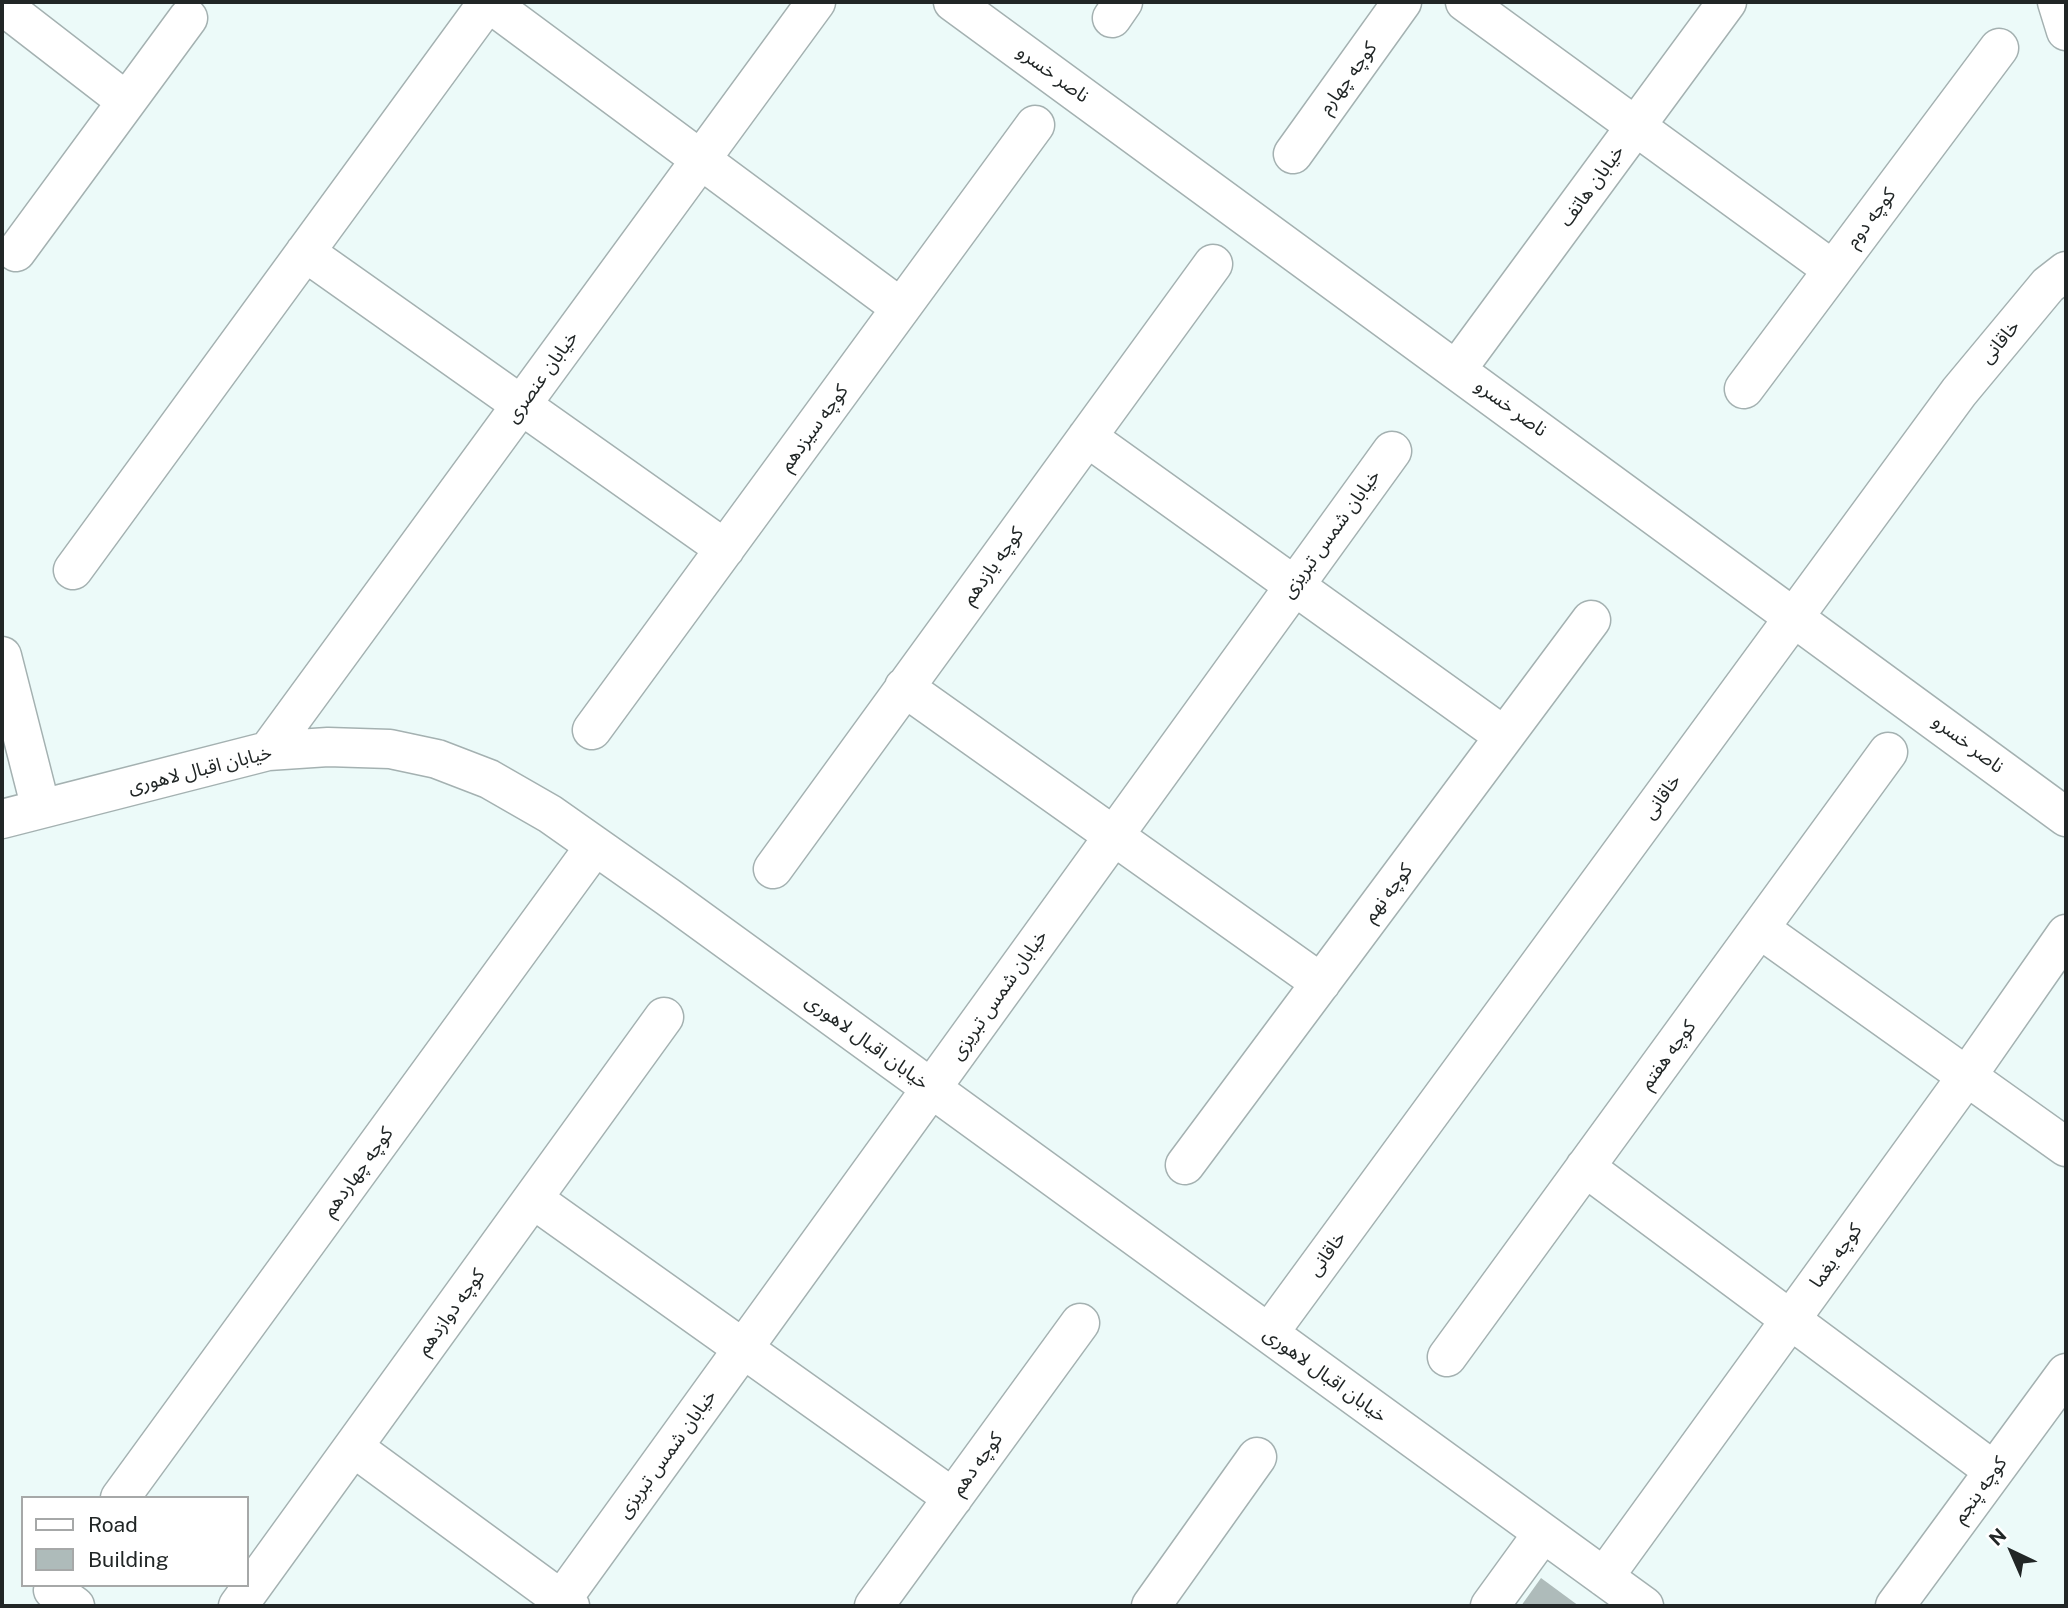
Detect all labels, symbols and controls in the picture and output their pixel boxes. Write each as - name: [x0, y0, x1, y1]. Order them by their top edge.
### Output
- street label: کوچه چهارم: [1314, 37, 1382, 119]
- street label: ناصر خسرو: [1013, 40, 1093, 108]
- street label: خیابان هاتف: [1555, 141, 1629, 231]
- street label: کوچه دوم: [1841, 184, 1901, 252]
- street label: خاقانی: [1975, 316, 2025, 368]
- street label: خیابان عنصری: [501, 327, 583, 427]
- street label: ناصر خسرو: [1471, 374, 1551, 442]
- street label: کوچه سیزدهم: [775, 380, 853, 476]
- street label: خیابان شمس تبریزی: [1277, 465, 1385, 603]
- street label: کوچه یازدهم: [957, 523, 1029, 609]
- street label: ناصر خسرو: [1928, 710, 2008, 778]
- street label: خیابان اقبال لاهوری: [126, 741, 274, 799]
- street label: خاقانی: [1638, 770, 1686, 824]
- street label: کوچه نهم: [1359, 859, 1417, 927]
- street label: خیابان شمس تبریزی: [946, 926, 1052, 1064]
- street label: خیابان اقبال لاهوری: [801, 989, 933, 1095]
- street label: کوچه هفتم: [1635, 1016, 1701, 1094]
- street label: کوچه چهاردهم: [318, 1123, 398, 1221]
- street label: کوچه یغما: [1805, 1219, 1867, 1293]
- street label: خاقانی: [1303, 1227, 1351, 1281]
- street label: کوچه دوازدهم: [412, 1264, 490, 1360]
- street label: خیابان اقبال لاهوری: [1259, 1322, 1391, 1428]
- street label: خیابان شمس تبریزی: [613, 1385, 721, 1523]
- street label: کوچه دهم: [946, 1428, 1008, 1500]
- street label: کوچه پنجم: [1948, 1452, 2012, 1528]
- legend: [21, 1496, 248, 1587]
- text: Road: [88, 1512, 138, 1537]
- north arrow: [1977, 1517, 2047, 1587]
- text: N: [1984, 1524, 2010, 1550]
- text: Building: [88, 1547, 169, 1572]

